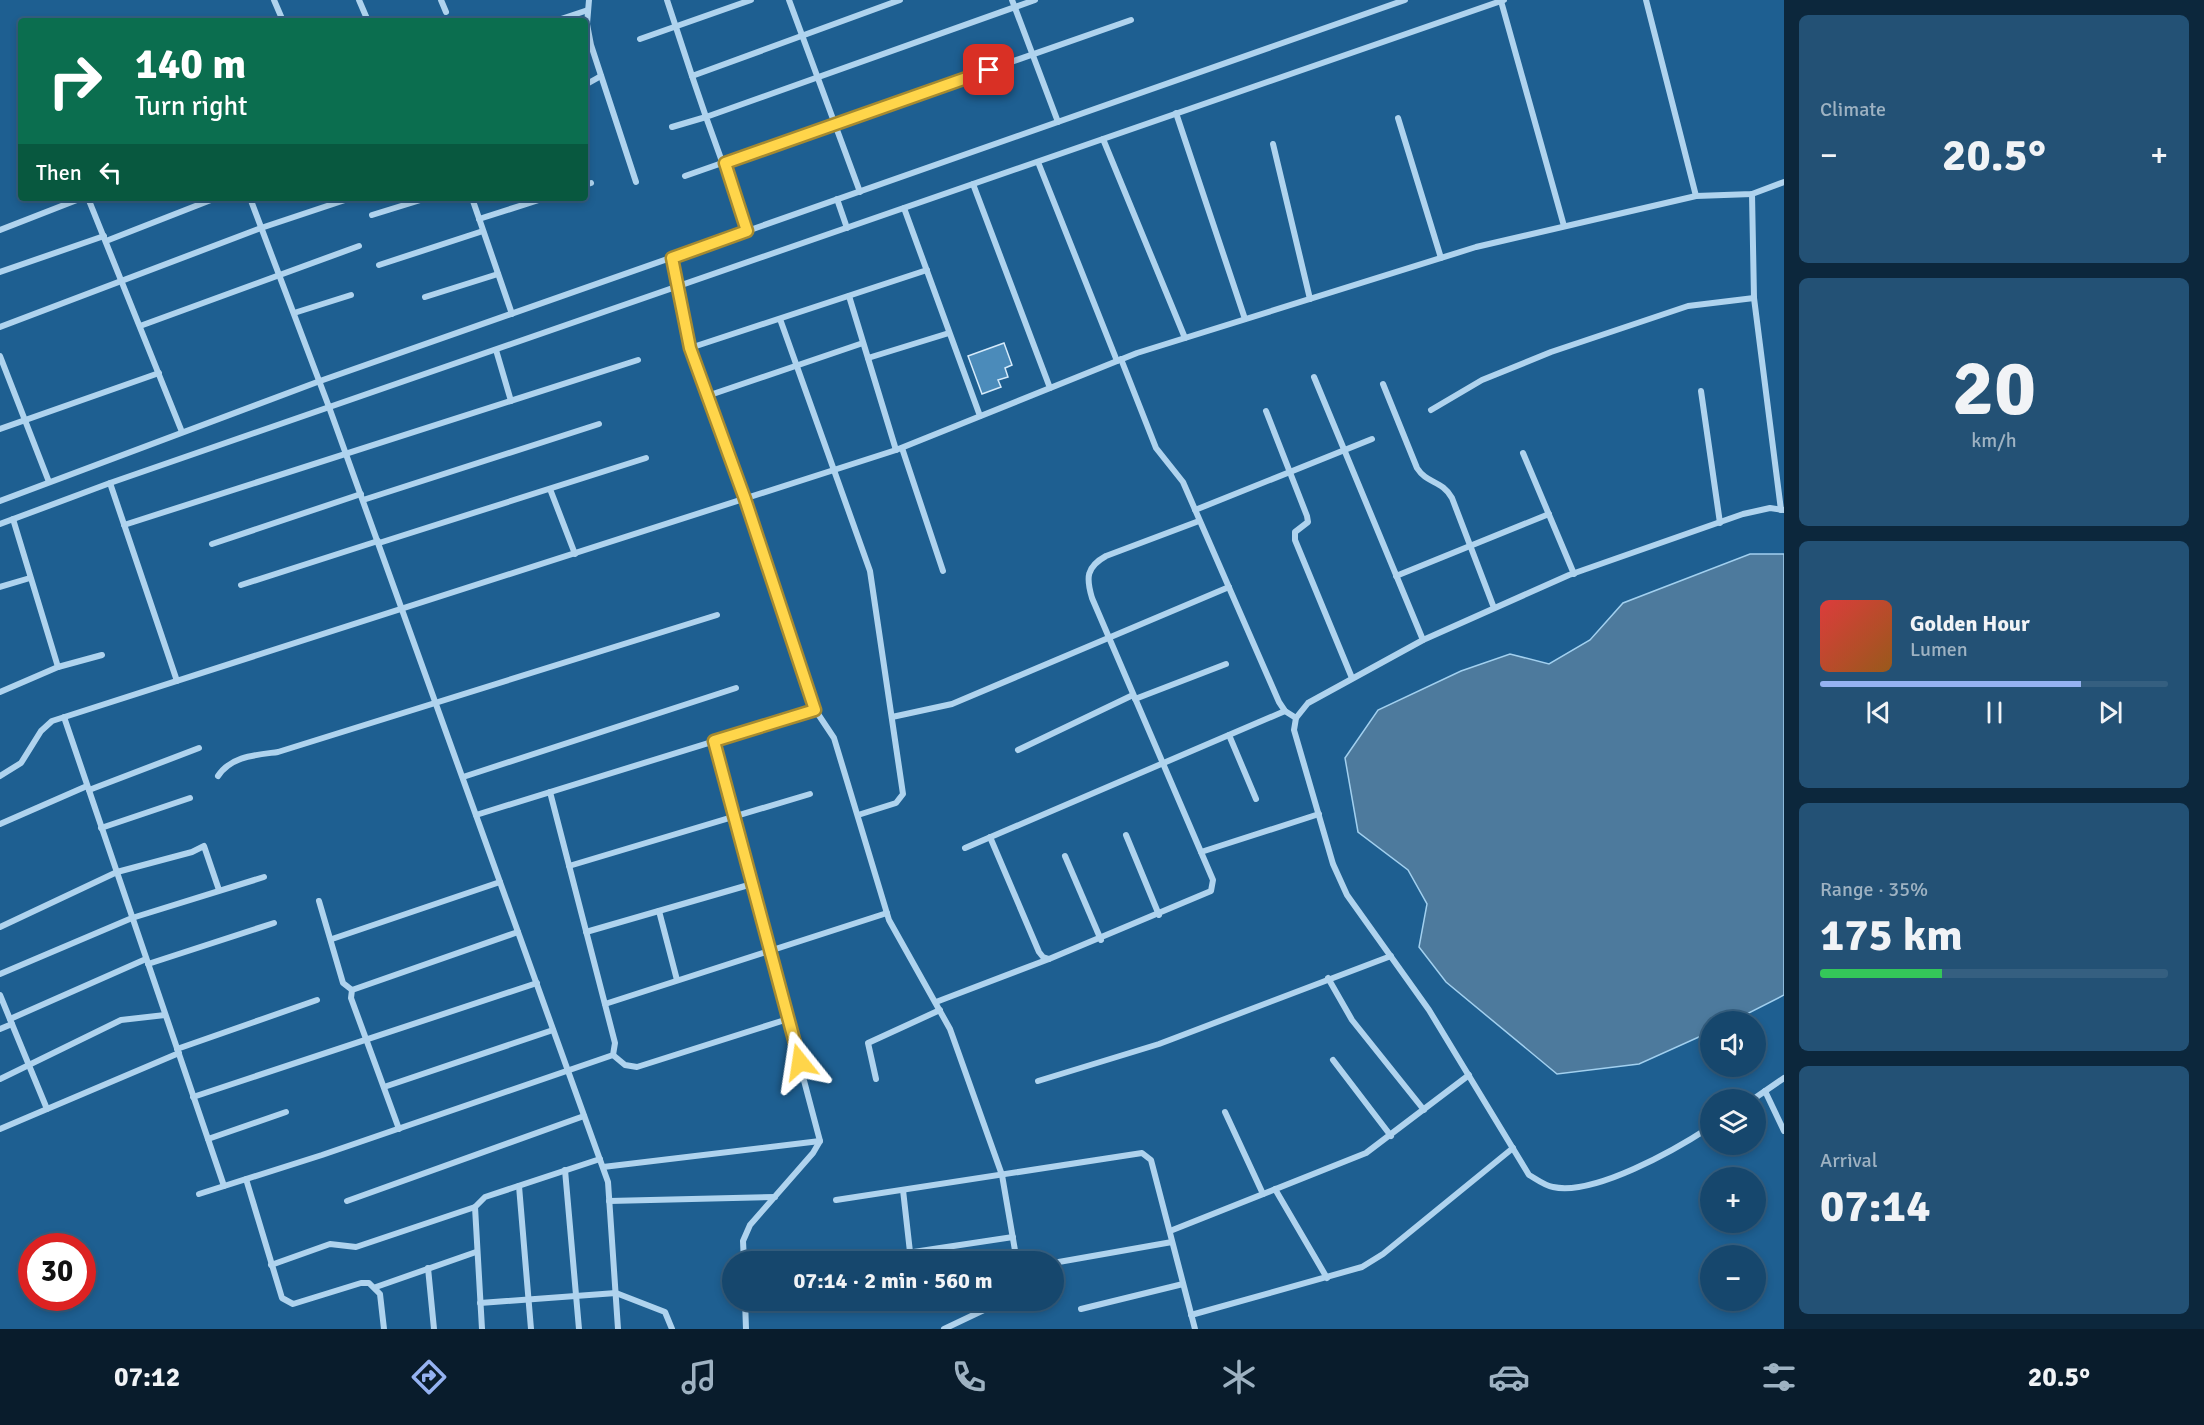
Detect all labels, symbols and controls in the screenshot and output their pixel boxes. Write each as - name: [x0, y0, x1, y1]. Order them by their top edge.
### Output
- text: 140 m: [135, 39, 246, 90]
- icon: right: [36, 42, 114, 120]
- pin: [963, 44, 1014, 95]
- icon: arrive: [972, 53, 1005, 86]
- text: Turn right: [135, 90, 248, 123]
- text: Climate: [1820, 97, 1886, 122]
- text: 20.5°: [1942, 128, 2046, 183]
- text: −: [1820, 135, 1838, 176]
- text: +: [2150, 135, 2168, 176]
- icon: left: [94, 156, 127, 189]
- text: Then: [36, 159, 82, 186]
- text: 20: [1952, 341, 2036, 437]
- text: km/h: [1971, 428, 2017, 453]
- text: Golden Hour: [1910, 610, 2030, 637]
- text: Lumen: [1910, 637, 1968, 662]
- icon: previous: [1862, 696, 1895, 729]
- icon: pause: [1978, 696, 2011, 729]
- icon: next: [2094, 696, 2127, 729]
- text: Range · 35%: [1820, 877, 1928, 902]
- text: 175 km: [1820, 908, 1963, 963]
- map controls: [1700, 1011, 1766, 1311]
- button: sound: [1700, 1011, 1766, 1077]
- position arrow: [768, 1030, 832, 1094]
- button: layers: [1700, 1089, 1766, 1155]
- text: Arrival: [1820, 1148, 1878, 1173]
- button: +: [1700, 1167, 1766, 1233]
- text: 07:14: [1820, 1179, 1930, 1234]
- speed limit sign: 30: [18, 1233, 96, 1311]
- button: −: [1700, 1245, 1766, 1311]
- text: 07:14 · 2 min · 560 m: [793, 1267, 993, 1294]
- icon: directions: [408, 1356, 450, 1398]
- icon: music: [678, 1356, 720, 1398]
- icon: phone: [948, 1356, 990, 1398]
- icon: climate: [1218, 1356, 1260, 1398]
- icon: car: [1488, 1356, 1530, 1398]
- icon: filters: [1758, 1356, 1800, 1398]
- text: 07:12: [114, 1361, 180, 1394]
- text: 20.5°: [2028, 1361, 2090, 1394]

